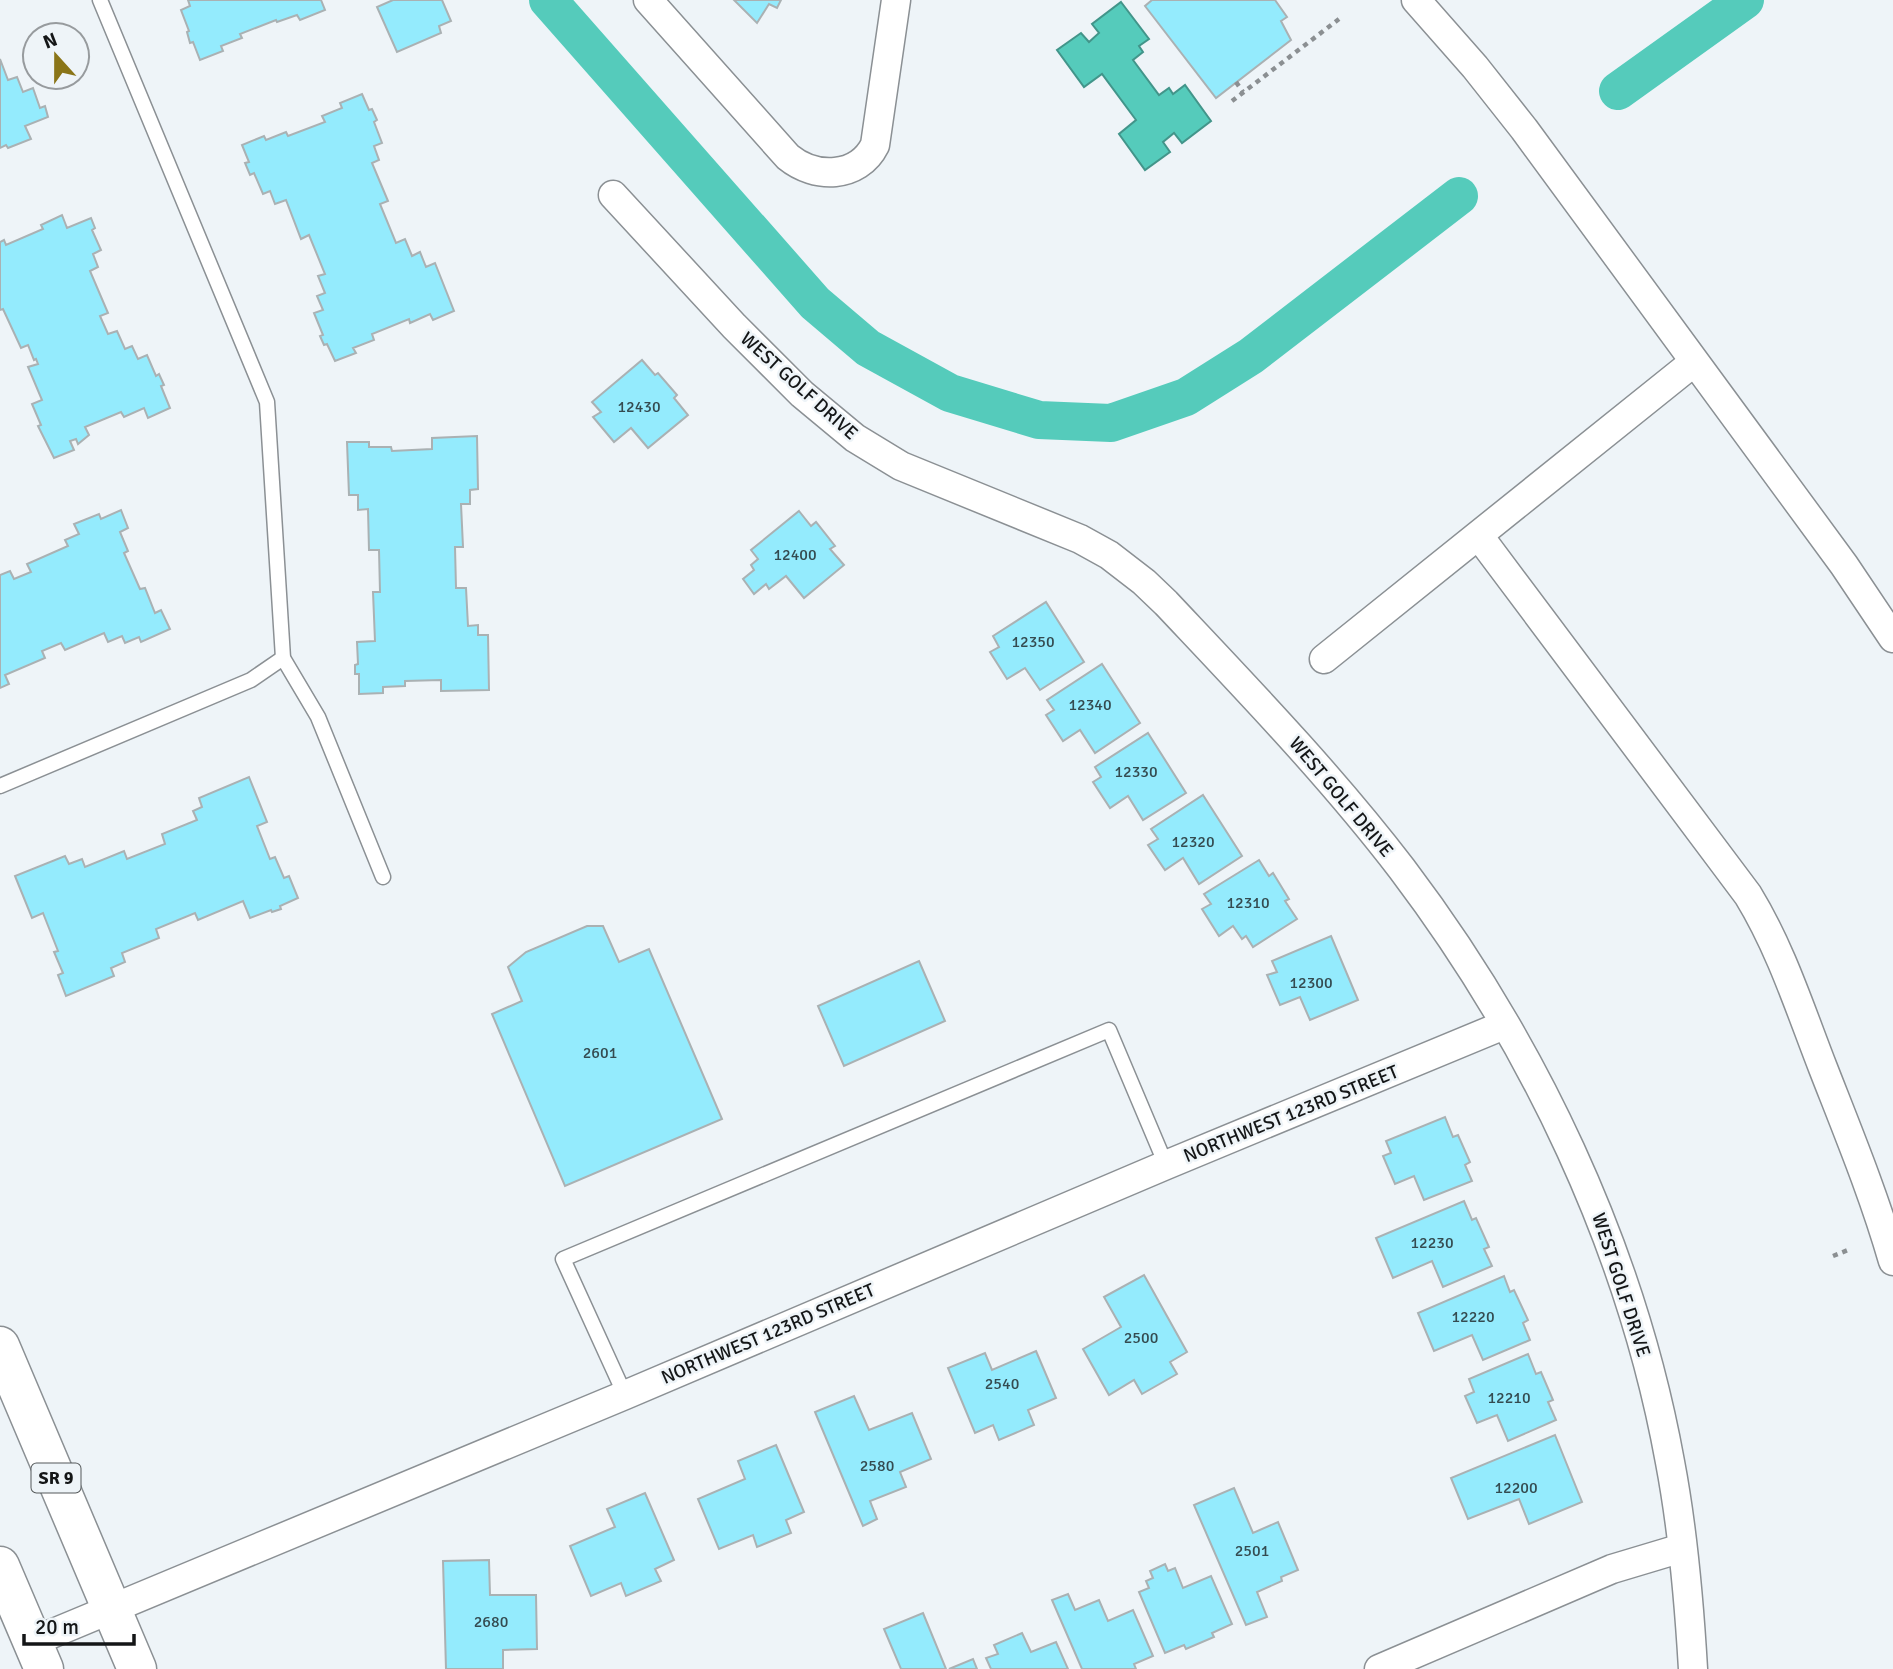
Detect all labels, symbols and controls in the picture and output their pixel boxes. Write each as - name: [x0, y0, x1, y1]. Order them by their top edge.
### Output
- north arrow: [21, 21, 91, 91]
- text: N: [40, 27, 61, 55]
- street label: WEST GOLF DRIVE: [735, 327, 863, 445]
- house number: 12430: [617, 397, 661, 417]
- house number: 12400: [773, 545, 817, 565]
- house number: 12350: [1011, 632, 1055, 652]
- house number: 12340: [1068, 695, 1112, 715]
- street label: WEST GOLF DRIVE: [1284, 732, 1398, 862]
- house number: 12330: [1114, 762, 1158, 782]
- house number: 12320: [1171, 832, 1215, 852]
- house number: 12310: [1226, 893, 1270, 913]
- house number: 12300: [1289, 973, 1333, 993]
- house number: 2601: [583, 1043, 617, 1063]
- street label: NORTHWEST 123RD STREET: [1180, 1060, 1403, 1168]
- street label: WEST GOLF DRIVE: [1586, 1210, 1656, 1360]
- house number: 12230: [1410, 1233, 1454, 1253]
- street label: NORTHWEST 123RD STREET: [658, 1278, 879, 1390]
- house number: 12220: [1451, 1307, 1495, 1327]
- house number: 2500: [1124, 1328, 1158, 1348]
- house number: 2540: [985, 1374, 1019, 1394]
- house number: 12210: [1487, 1388, 1531, 1408]
- house number: 2580: [860, 1456, 894, 1476]
- road number: SR 9: [32, 1464, 80, 1492]
- house number: 12200: [1494, 1478, 1538, 1498]
- house number: 2501: [1235, 1541, 1269, 1561]
- scale bar: [24, 1602, 135, 1646]
- house number: 2680: [474, 1612, 508, 1632]
- text: 20 m: [35, 1614, 79, 1640]

